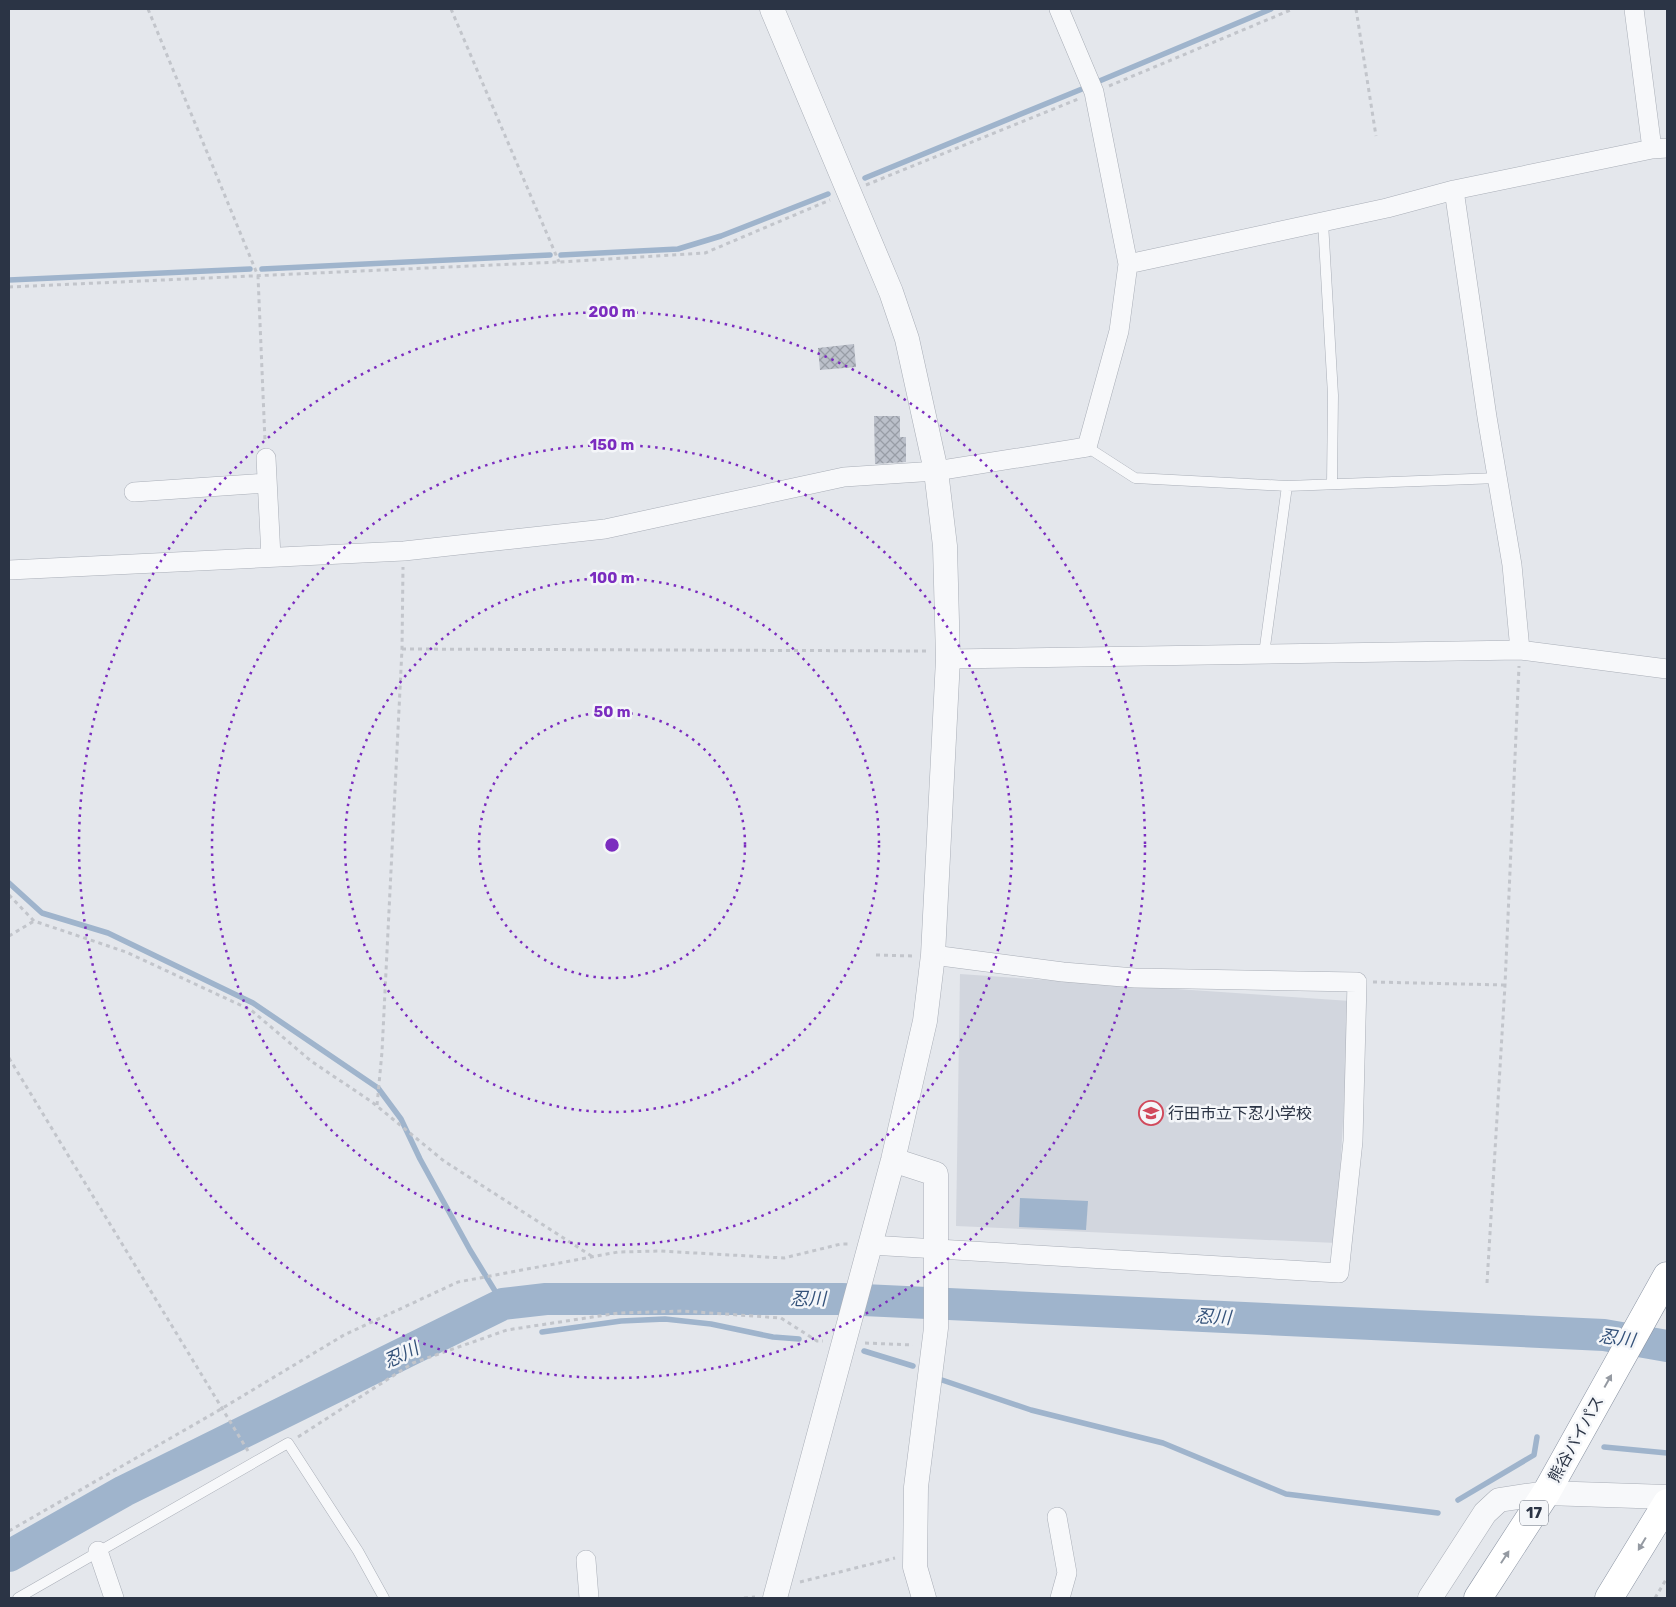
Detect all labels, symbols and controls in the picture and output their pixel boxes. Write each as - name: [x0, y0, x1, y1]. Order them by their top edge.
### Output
- text: 200 m: [588, 303, 636, 321]
- text: 150 m: [590, 436, 634, 454]
- text: 100 m: [590, 569, 634, 587]
- text: 50 m: [594, 703, 630, 721]
- centre of rings: [603, 836, 621, 854]
- school or university icon: 行田市立下忍小学校: [1138, 1100, 1164, 1126]
- place label: 行田市立下忍小学校: [1168, 1104, 1312, 1123]
- water label: 忍川: [790, 1288, 828, 1310]
- water label: 忍川: [1194, 1305, 1234, 1329]
- water label: 忍川: [1598, 1325, 1638, 1352]
- water label: 忍川: [380, 1336, 424, 1373]
- one-way arrow: [1604, 1374, 1612, 1389]
- street label: 熊谷バイパス: [1544, 1393, 1608, 1485]
- road number: 17: [1520, 1500, 1548, 1526]
- one-way arrow: [1637, 1538, 1646, 1551]
- one-way arrow: [1500, 1551, 1509, 1564]

